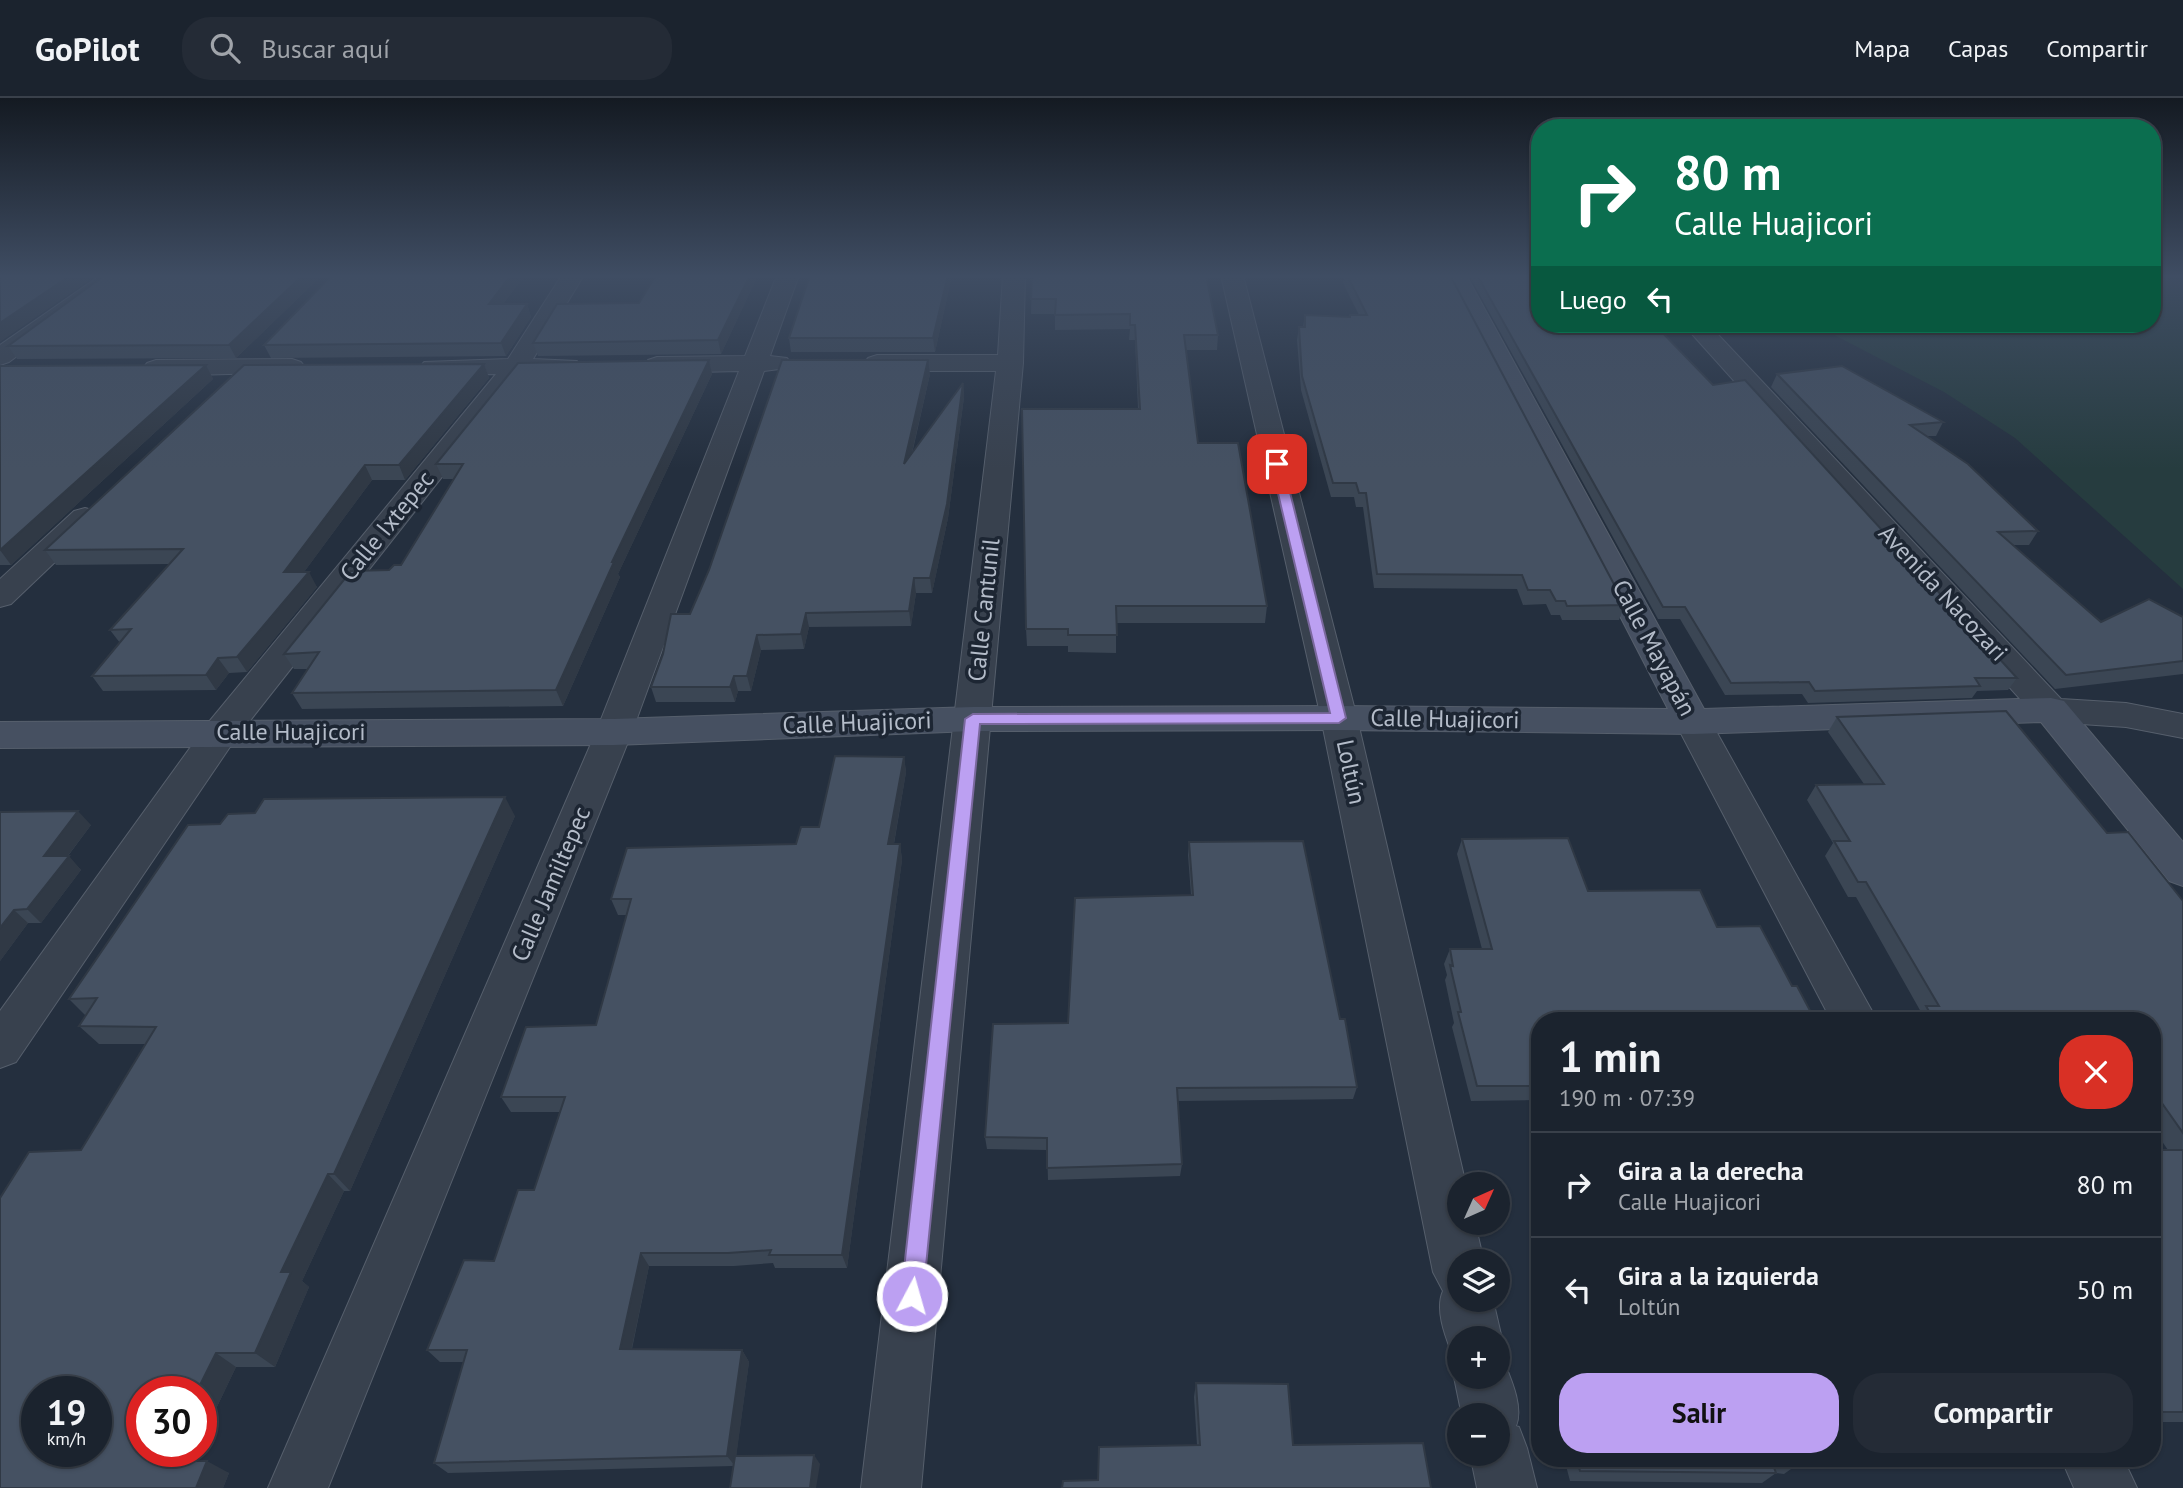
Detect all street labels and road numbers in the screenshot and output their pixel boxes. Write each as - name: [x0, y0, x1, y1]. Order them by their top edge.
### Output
- street label: Calle Ixtepec: [333, 464, 441, 587]
- street label: Avenida Nacozari: [1872, 518, 2015, 667]
- street label: Calle Cantunil: [961, 537, 1006, 683]
- street label: Calle Mayapán: [1606, 574, 1703, 721]
- street label: Calle Huajicori: [1370, 702, 1520, 735]
- street label: Calle Huajicori: [782, 704, 932, 741]
- street label: Calle Huajicori: [216, 716, 366, 747]
- street label: Loltún: [1330, 737, 1373, 807]
- street label: Calle Jamiltepec: [504, 801, 597, 966]

